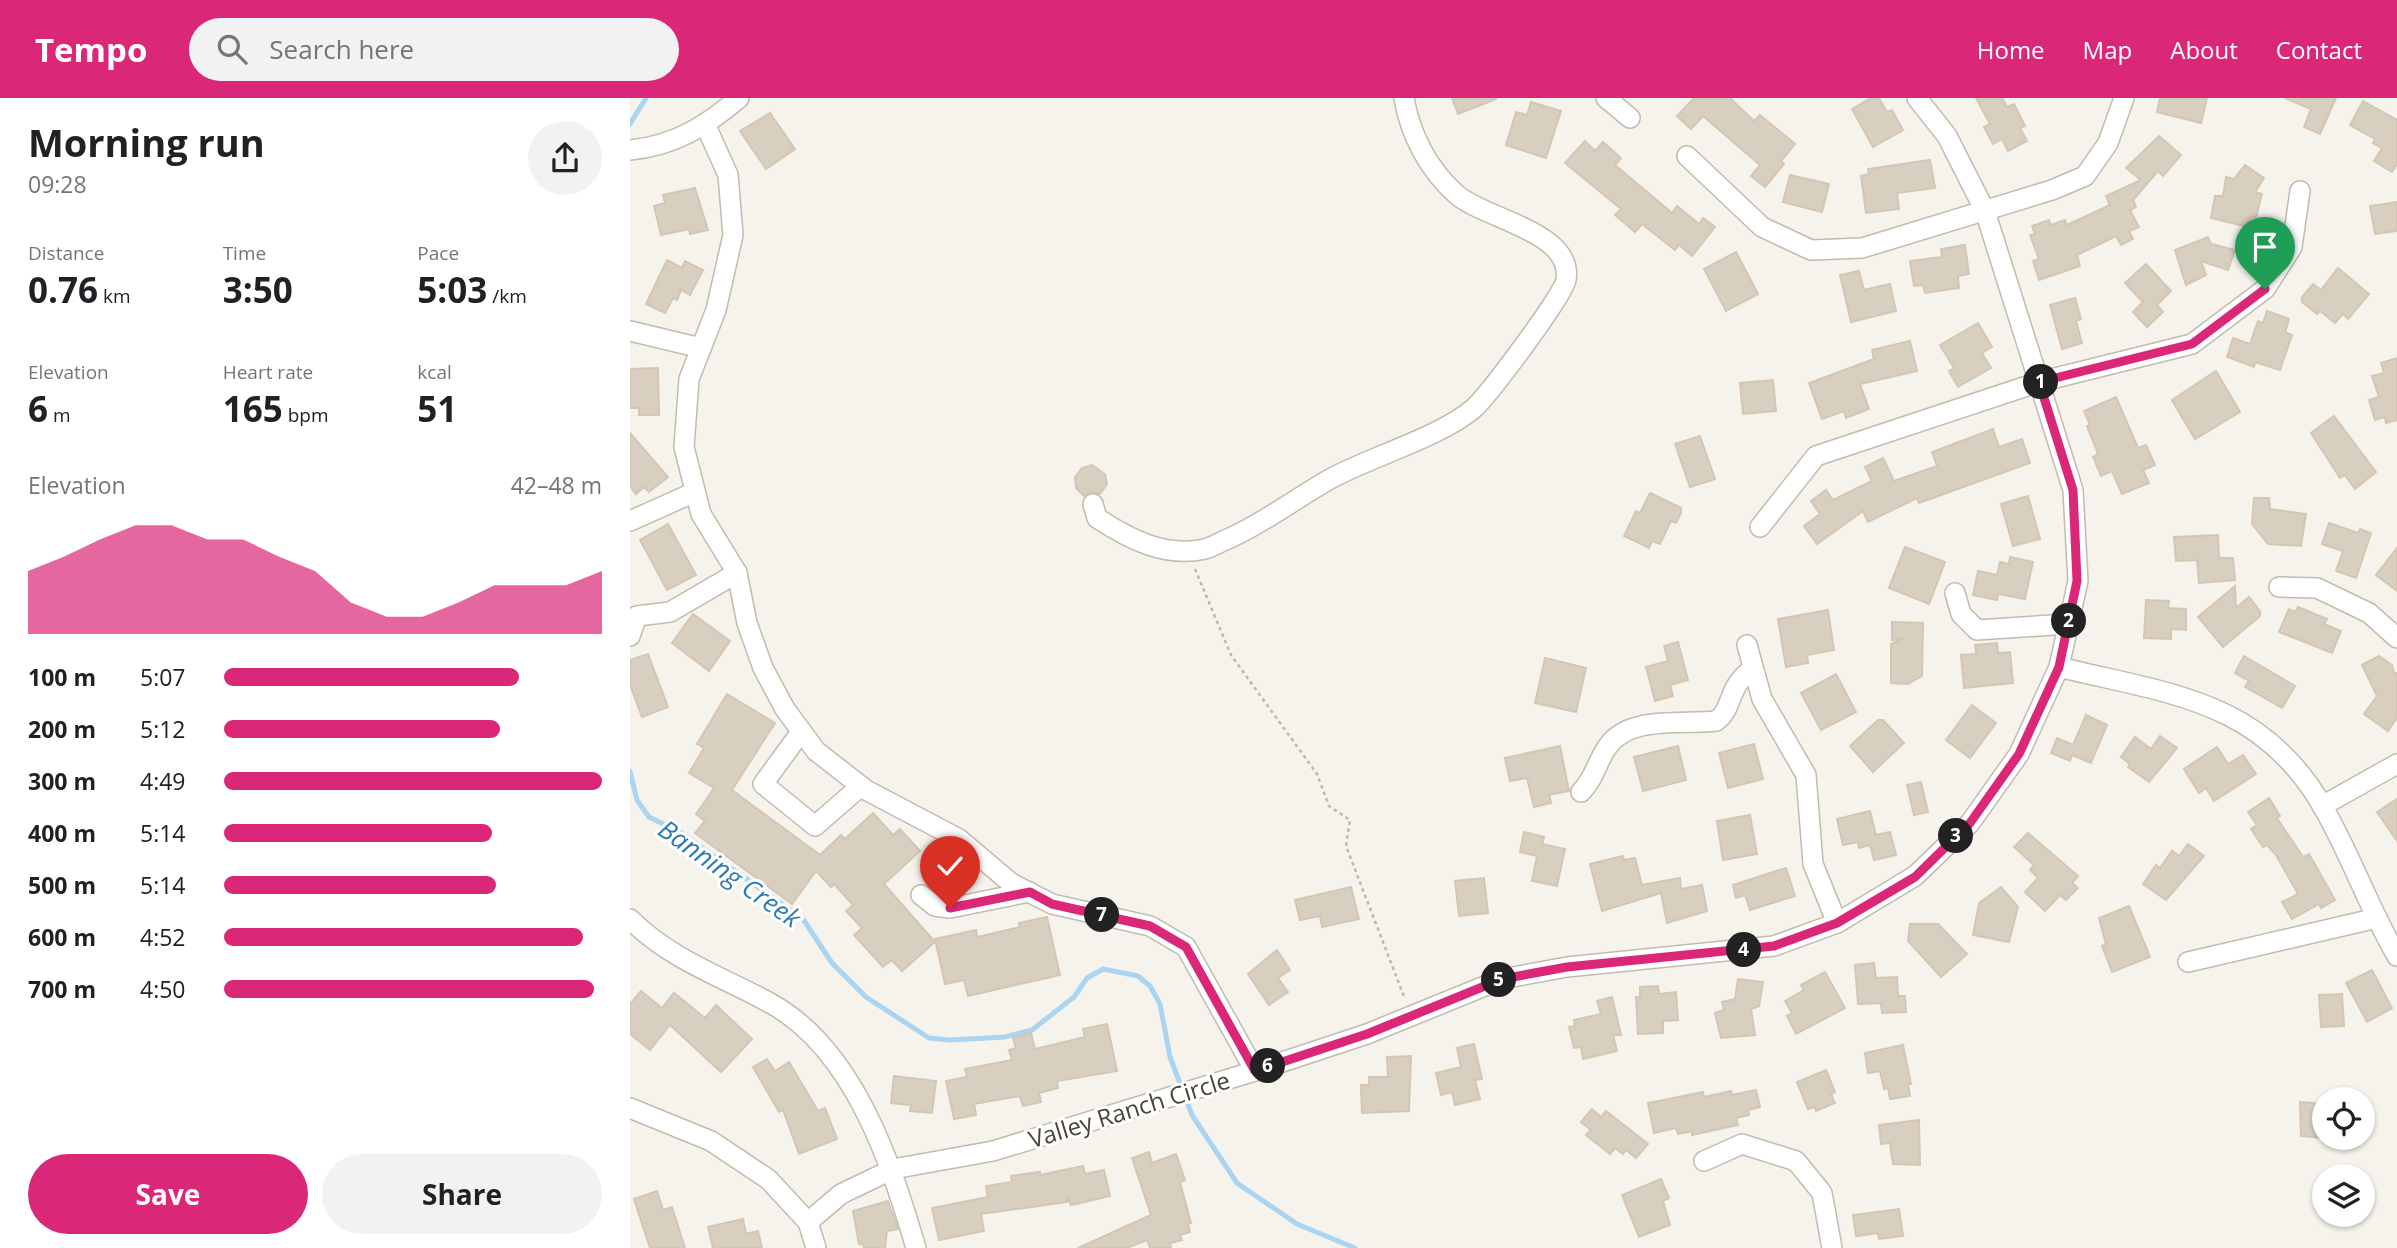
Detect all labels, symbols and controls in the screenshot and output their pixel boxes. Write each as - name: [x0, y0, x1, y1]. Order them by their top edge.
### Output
- search box: [189, 18, 679, 81]
- text: Tempo: [35, 27, 147, 72]
- icon: search: [213, 30, 251, 68]
- text: Search here: [269, 31, 414, 67]
- text: Home: [1977, 33, 2045, 66]
- text: Map: [2083, 33, 2132, 66]
- text: About: [2170, 33, 2238, 66]
- text: Contact: [2276, 33, 2362, 66]
- text: Morning run: [28, 116, 265, 168]
- button: share: [528, 121, 602, 195]
- text: 09:28: [28, 168, 87, 200]
- pin: [2235, 217, 2295, 289]
- icon: arrive: [2246, 228, 2284, 266]
- text: Distance: [28, 240, 104, 266]
- text: Time: [223, 240, 266, 266]
- text: Pace: [417, 240, 459, 266]
- text: 0.76: [28, 266, 98, 313]
- text: 3:50: [223, 266, 293, 313]
- text: 5:03: [417, 266, 487, 313]
- text: km: [98, 283, 131, 309]
- text: /km: [487, 283, 527, 309]
- text: Elevation: [28, 359, 109, 385]
- text: Heart rate: [223, 359, 313, 385]
- text: kcal: [417, 359, 452, 385]
- pin: 1: [2024, 364, 2058, 400]
- text: 1: [2035, 368, 2046, 394]
- text: 6: [28, 385, 48, 432]
- text: 165: [223, 385, 283, 432]
- text: 51: [417, 385, 457, 432]
- text: m: [48, 402, 71, 428]
- text: bpm: [283, 402, 328, 428]
- text: Elevation: [28, 469, 126, 501]
- text: 42–48 m: [511, 469, 602, 501]
- pin: 2: [2052, 603, 2086, 638]
- text: 2: [2063, 607, 2074, 633]
- text: 100 m: [28, 661, 96, 693]
- text: 5:07: [140, 661, 186, 693]
- text: 200 m: [28, 713, 96, 745]
- text: 5:12: [140, 713, 186, 745]
- text: 300 m: [28, 765, 96, 797]
- text: 4:49: [140, 765, 186, 797]
- water label: Banning Creek: [652, 811, 809, 936]
- text: 400 m: [28, 817, 96, 849]
- text: 5:14: [140, 817, 186, 849]
- pin: 3: [1938, 818, 1974, 854]
- text: 3: [1950, 822, 1961, 848]
- pin: [920, 836, 980, 908]
- icon: check: [931, 847, 969, 885]
- text: 500 m: [28, 869, 96, 901]
- text: 5:14: [140, 869, 186, 901]
- pin: 7: [1084, 898, 1120, 932]
- text: 7: [1096, 901, 1107, 927]
- text: 600 m: [28, 921, 96, 953]
- text: 4:52: [140, 921, 186, 953]
- pin: 4: [1726, 932, 1762, 968]
- text: 4: [1738, 936, 1749, 962]
- pin: 5: [1482, 962, 1516, 998]
- text: 5: [1493, 966, 1504, 992]
- text: 700 m: [28, 973, 96, 1005]
- text: 4:50: [140, 973, 186, 1005]
- pin: 6: [1250, 1048, 1286, 1084]
- text: 6: [1262, 1052, 1273, 1078]
- street label: Valley Ranch Circle: [1024, 1063, 1234, 1155]
- map controls: [2312, 1087, 2375, 1227]
- button: locate: [2312, 1087, 2375, 1150]
- button: Save: [28, 1154, 308, 1234]
- button: Share: [322, 1154, 602, 1234]
- button: layers: [2312, 1164, 2375, 1227]

